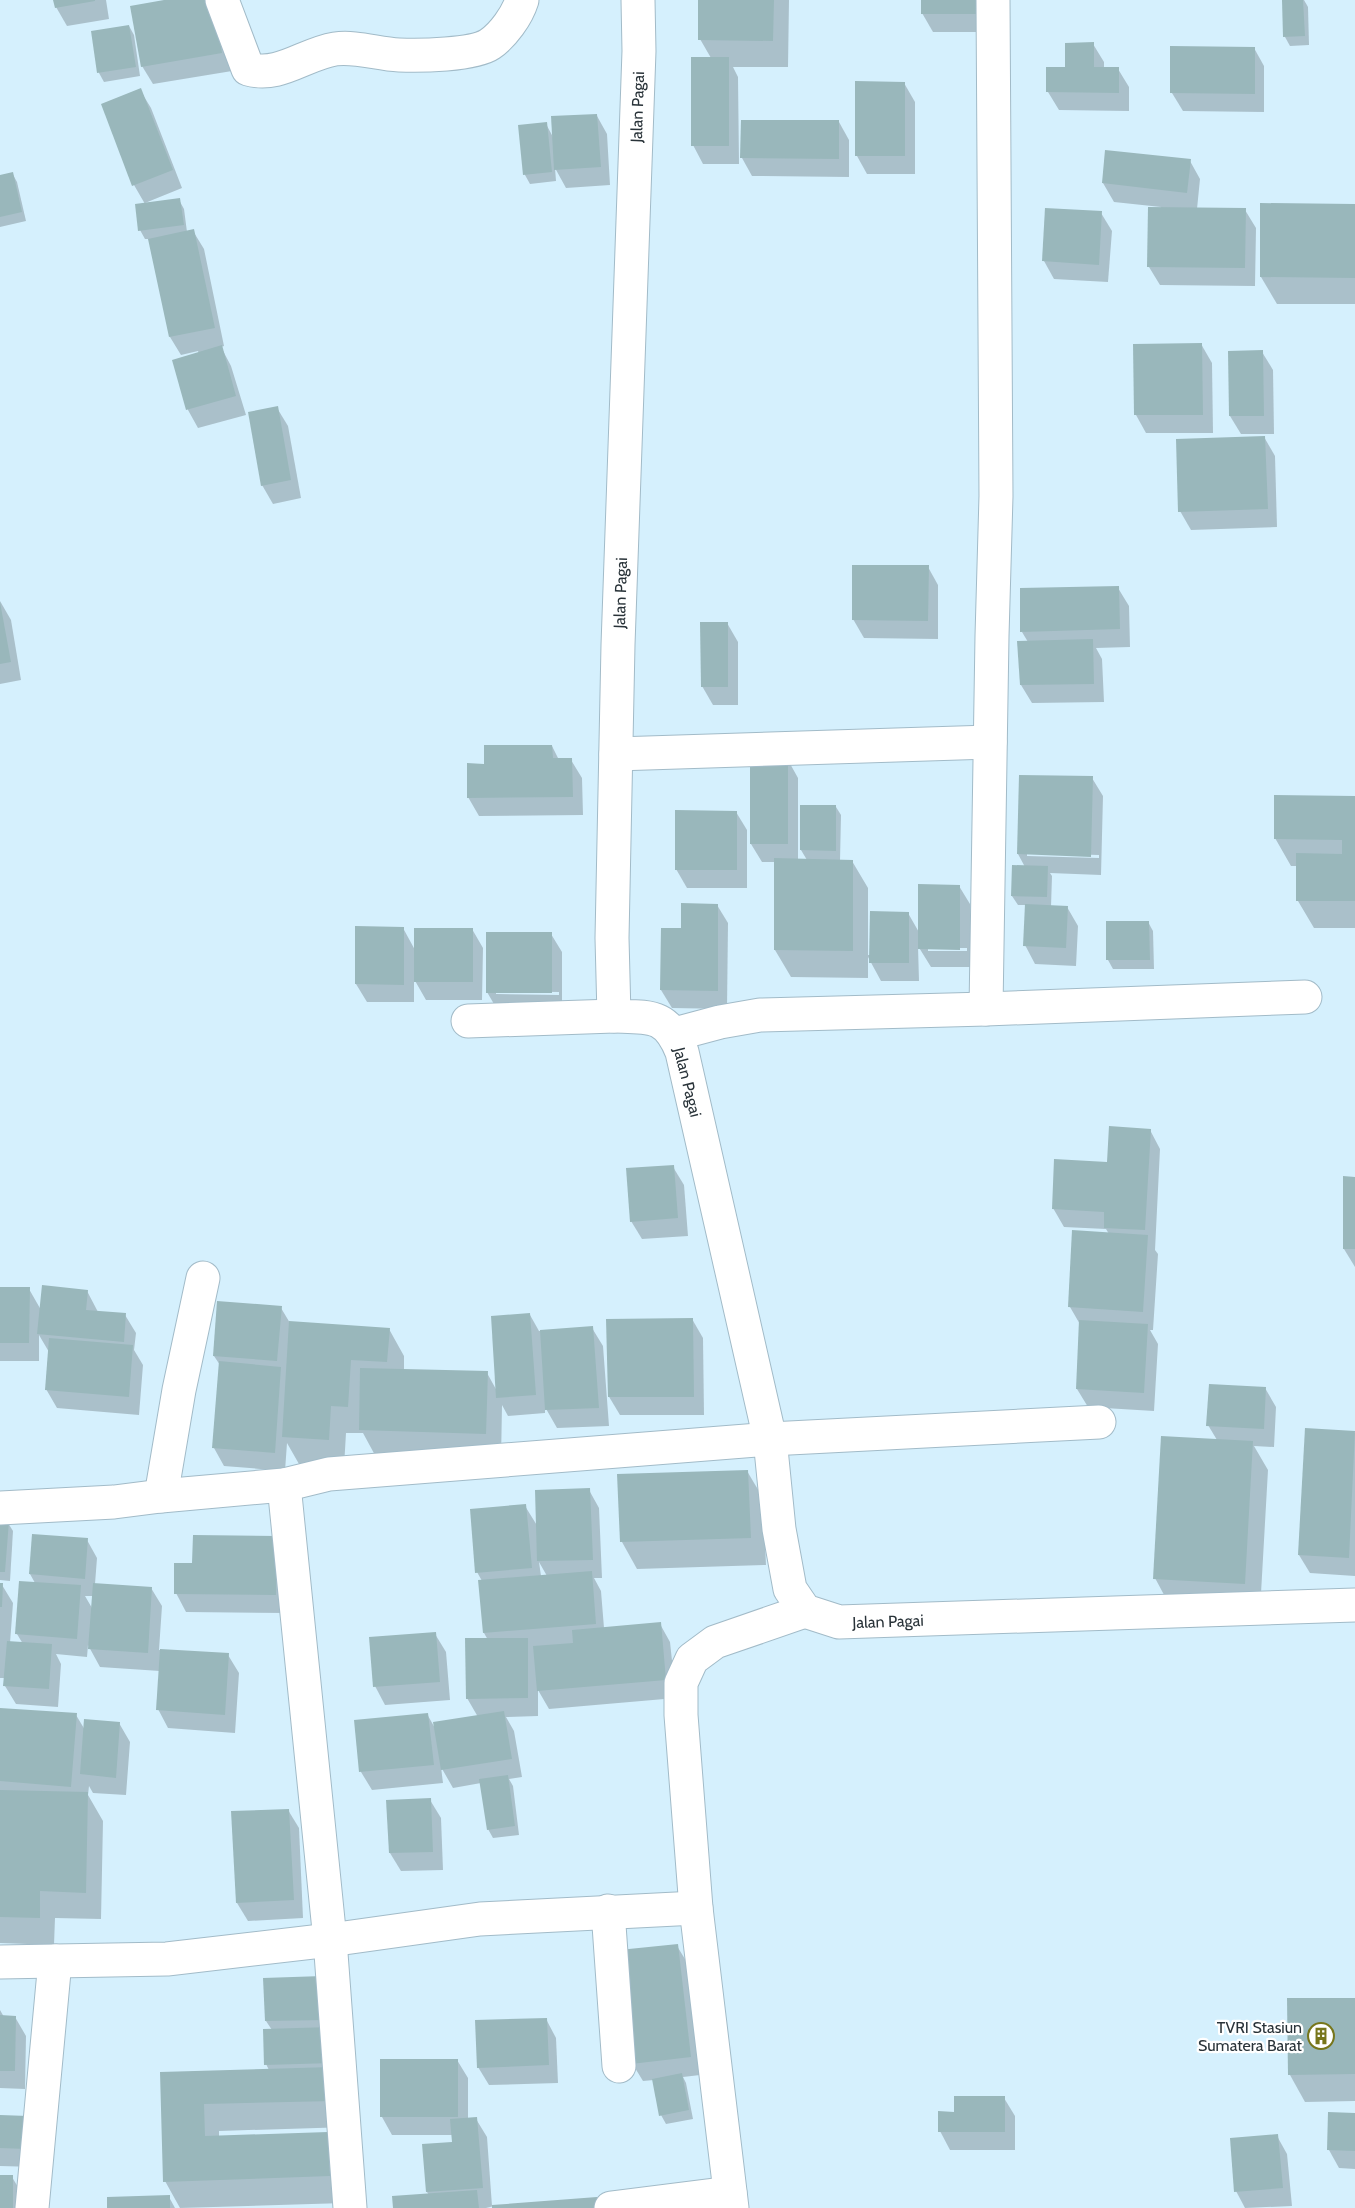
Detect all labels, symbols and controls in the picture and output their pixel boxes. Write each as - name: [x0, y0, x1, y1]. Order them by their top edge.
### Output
- street label: Jalan Pagai: [627, 71, 648, 144]
- street label: Jalan Pagai: [610, 557, 631, 630]
- street label: Jalan Pagai: [669, 1044, 705, 1119]
- street label: Jalan Pagai: [851, 1611, 924, 1632]
- place label: TVRI Stasiun Sumatera Barat: [1198, 2018, 1303, 2055]
- building icon: TVRI Stasiun Sumatera Barat: [1306, 2021, 1336, 2051]

